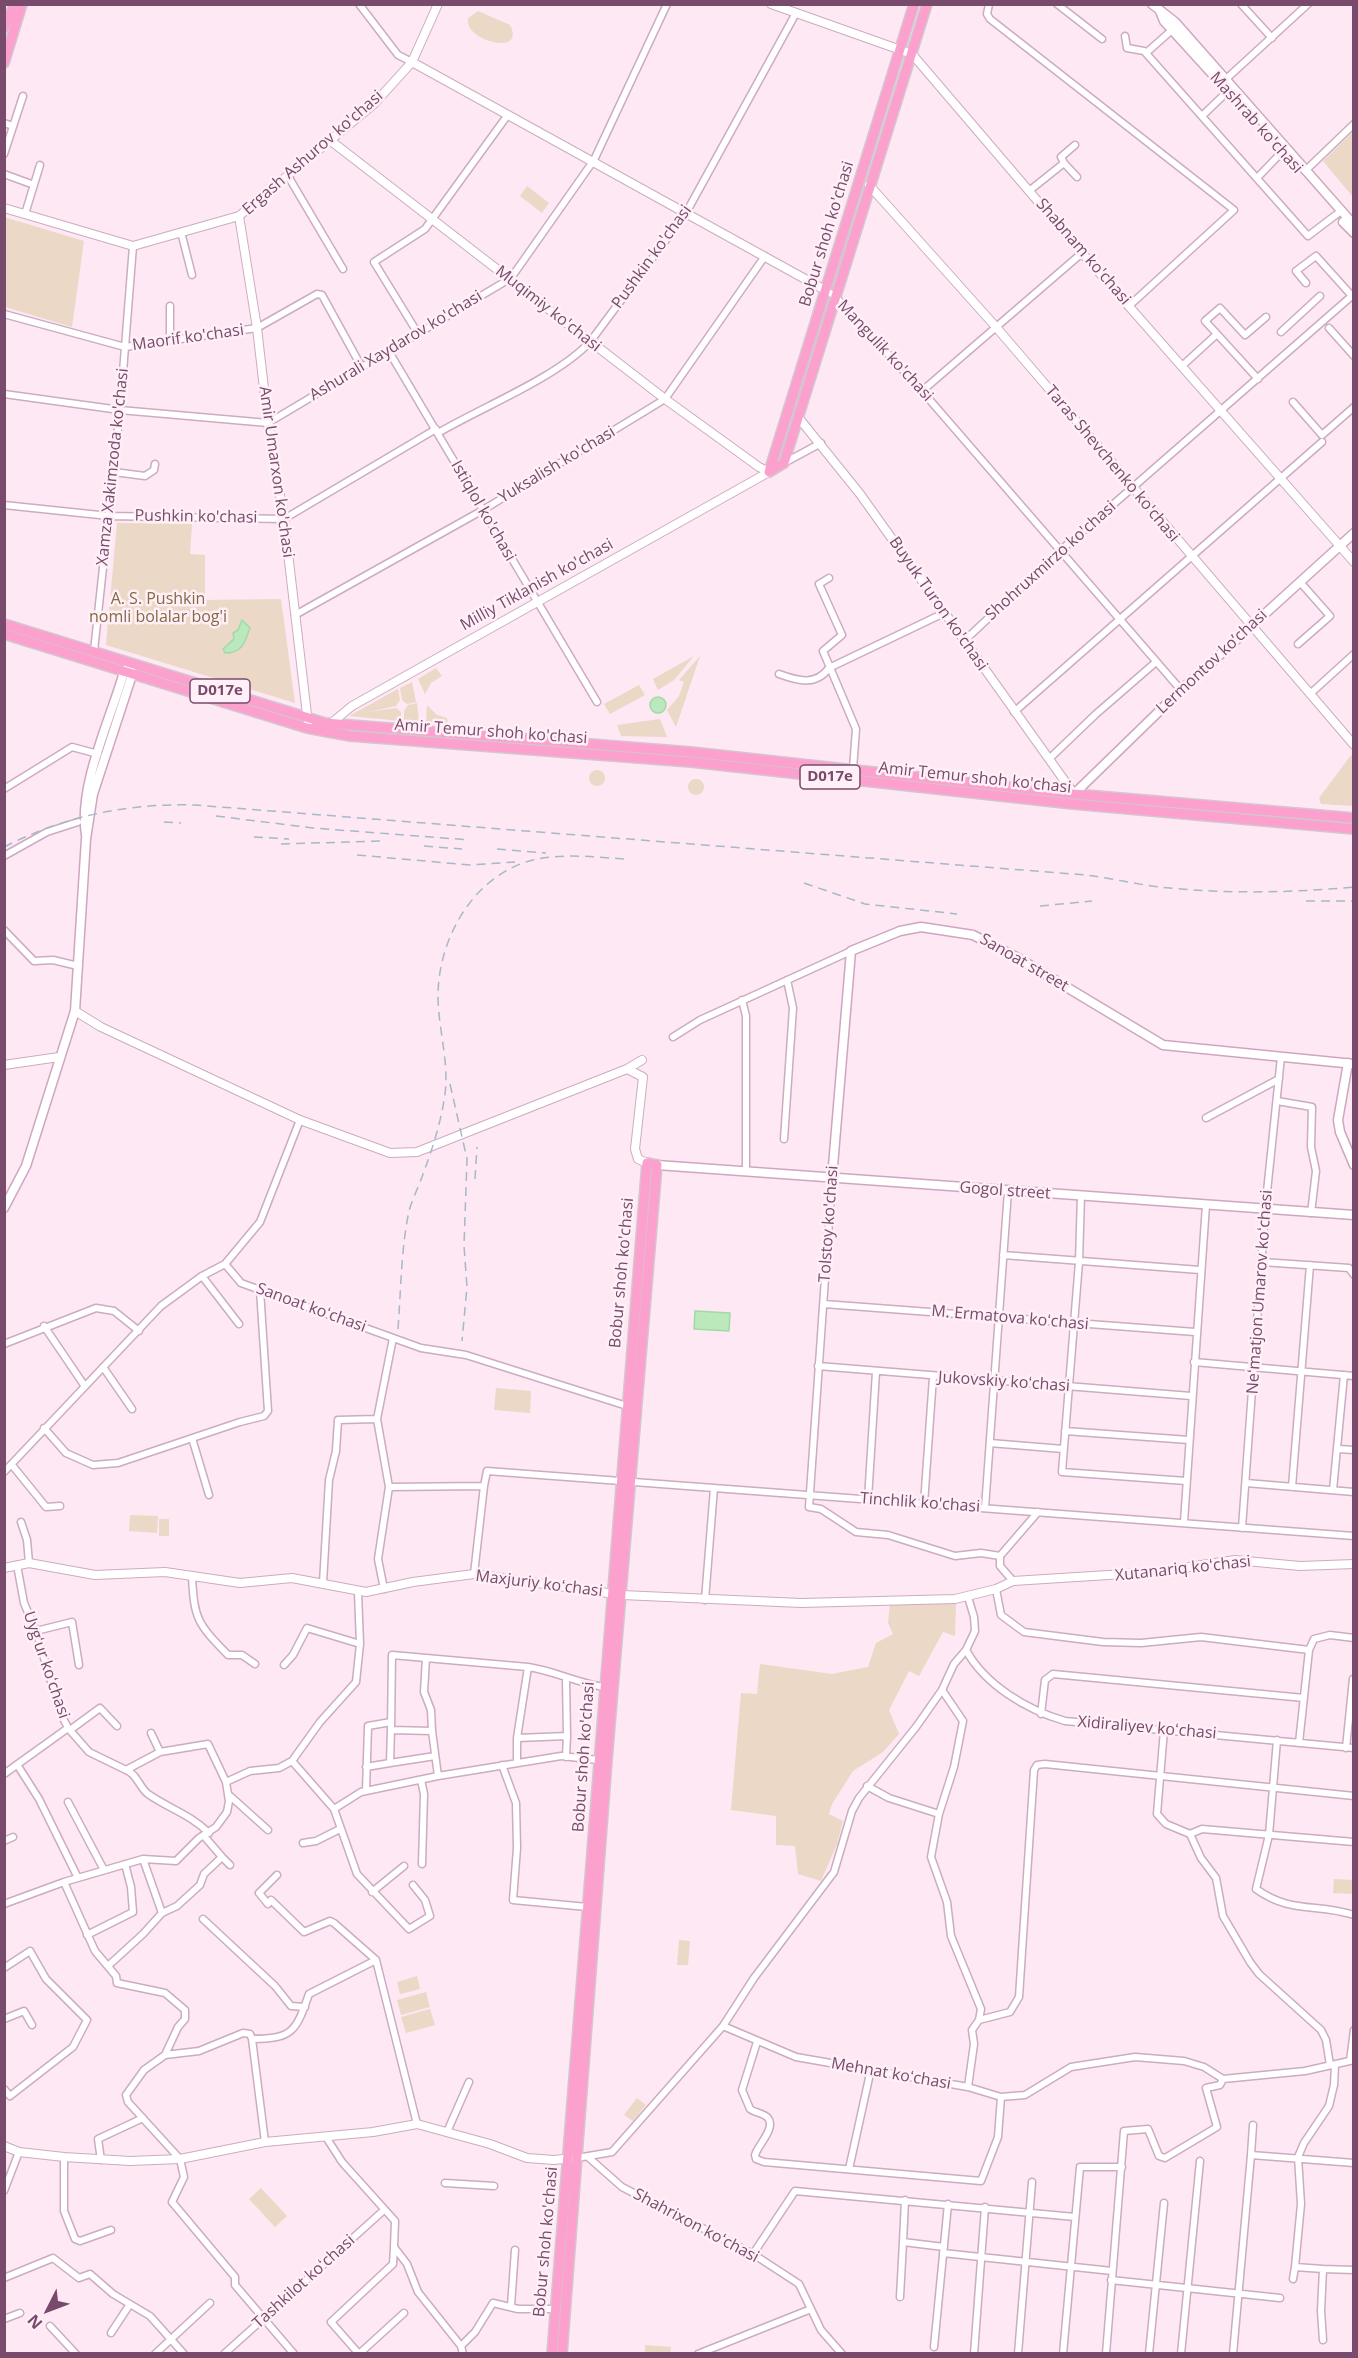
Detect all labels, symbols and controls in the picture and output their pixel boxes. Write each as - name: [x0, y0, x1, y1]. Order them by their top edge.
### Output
- street label: Mashrab ko'chasi: [1205, 68, 1307, 178]
- street label: Ergash Ashurov ko'chasi: [239, 87, 387, 219]
- street label: Bobur shoh ko'chasi: [796, 159, 858, 309]
- street label: Shabnam ko'chasi: [1032, 195, 1134, 309]
- street label: Pushkin ko'chasi: [608, 202, 696, 312]
- street label: Muqimiy ko'chasi: [491, 262, 605, 356]
- street label: Ashurali Xaydarov ko'chasi: [306, 287, 486, 405]
- street label: Mangulik ko'chasi: [833, 296, 937, 406]
- street label: Maorif ko'chasi: [131, 321, 245, 355]
- street label: Xamza Xakimzoda ko'chasi: [93, 367, 133, 567]
- street label: Taras Shevchenko ko'chasi: [1041, 382, 1183, 546]
- street label: Amir Umarxon ko'chasi: [254, 385, 298, 559]
- street label: Yuksalish ko'chasi: [495, 423, 619, 507]
- street label: Istiqlol ko'chasi: [446, 457, 520, 565]
- street label: Shohruxmirzo ko'chasi: [982, 497, 1120, 625]
- street label: Pushkin ko'chasi: [134, 506, 258, 528]
- street label: Buyuk Turon ko'chasi: [885, 533, 991, 675]
- street label: Milliy Tiklanish ko'chasi: [457, 535, 617, 635]
- park label: A. S. Pushkin nomli bolalar bog'i: [89, 589, 227, 627]
- street label: Lermontov ko’chasi: [1153, 606, 1271, 718]
- road number: D017e: [190, 679, 250, 703]
- street label: Amir Temur shoh ko'chasi: [394, 716, 588, 748]
- street label: Amir Temur shoh ko'chasi: [878, 758, 1072, 798]
- road number: D017e: [800, 765, 860, 789]
- street label: Sanoat street: [976, 930, 1072, 996]
- street label: Tolstoy ko'chasi: [815, 1165, 843, 1283]
- street label: Gogol street: [959, 1178, 1051, 1204]
- street label: Neʻmatjon Umarov koʻchasi: [1243, 1189, 1277, 1395]
- street label: Bobur shoh ko'chasi: [606, 1197, 638, 1349]
- street label: Sanoat koʻchasi: [253, 1279, 369, 1337]
- street label: M. Ermatova koʻchasi: [931, 1302, 1089, 1334]
- street label: Jukovskiy koʻchasi: [937, 1368, 1071, 1396]
- street label: Tinchlik ko'chasi: [859, 1489, 981, 1517]
- street label: Xutanariq koʻchasi: [1114, 1552, 1252, 1586]
- street label: Maxjuriy koʻchasi: [474, 1567, 604, 1601]
- street label: Uygʻur koʻchasi: [19, 1609, 73, 1721]
- street label: Bobur shoh ko'chasi: [569, 1681, 599, 1833]
- street label: Xidiraliyev koʻchasi: [1077, 1712, 1217, 1744]
- street label: Mehnat koʻchasi: [830, 2054, 952, 2094]
- street label: Bobur shoh ko'chasi: [530, 2166, 562, 2318]
- street label: Shahrixon koʻchasi: [630, 2185, 762, 2267]
- street label: Tashkilot koʻchasi: [249, 2231, 359, 2333]
- north arrow: [18, 2280, 78, 2340]
- text: N: [22, 2310, 47, 2334]

